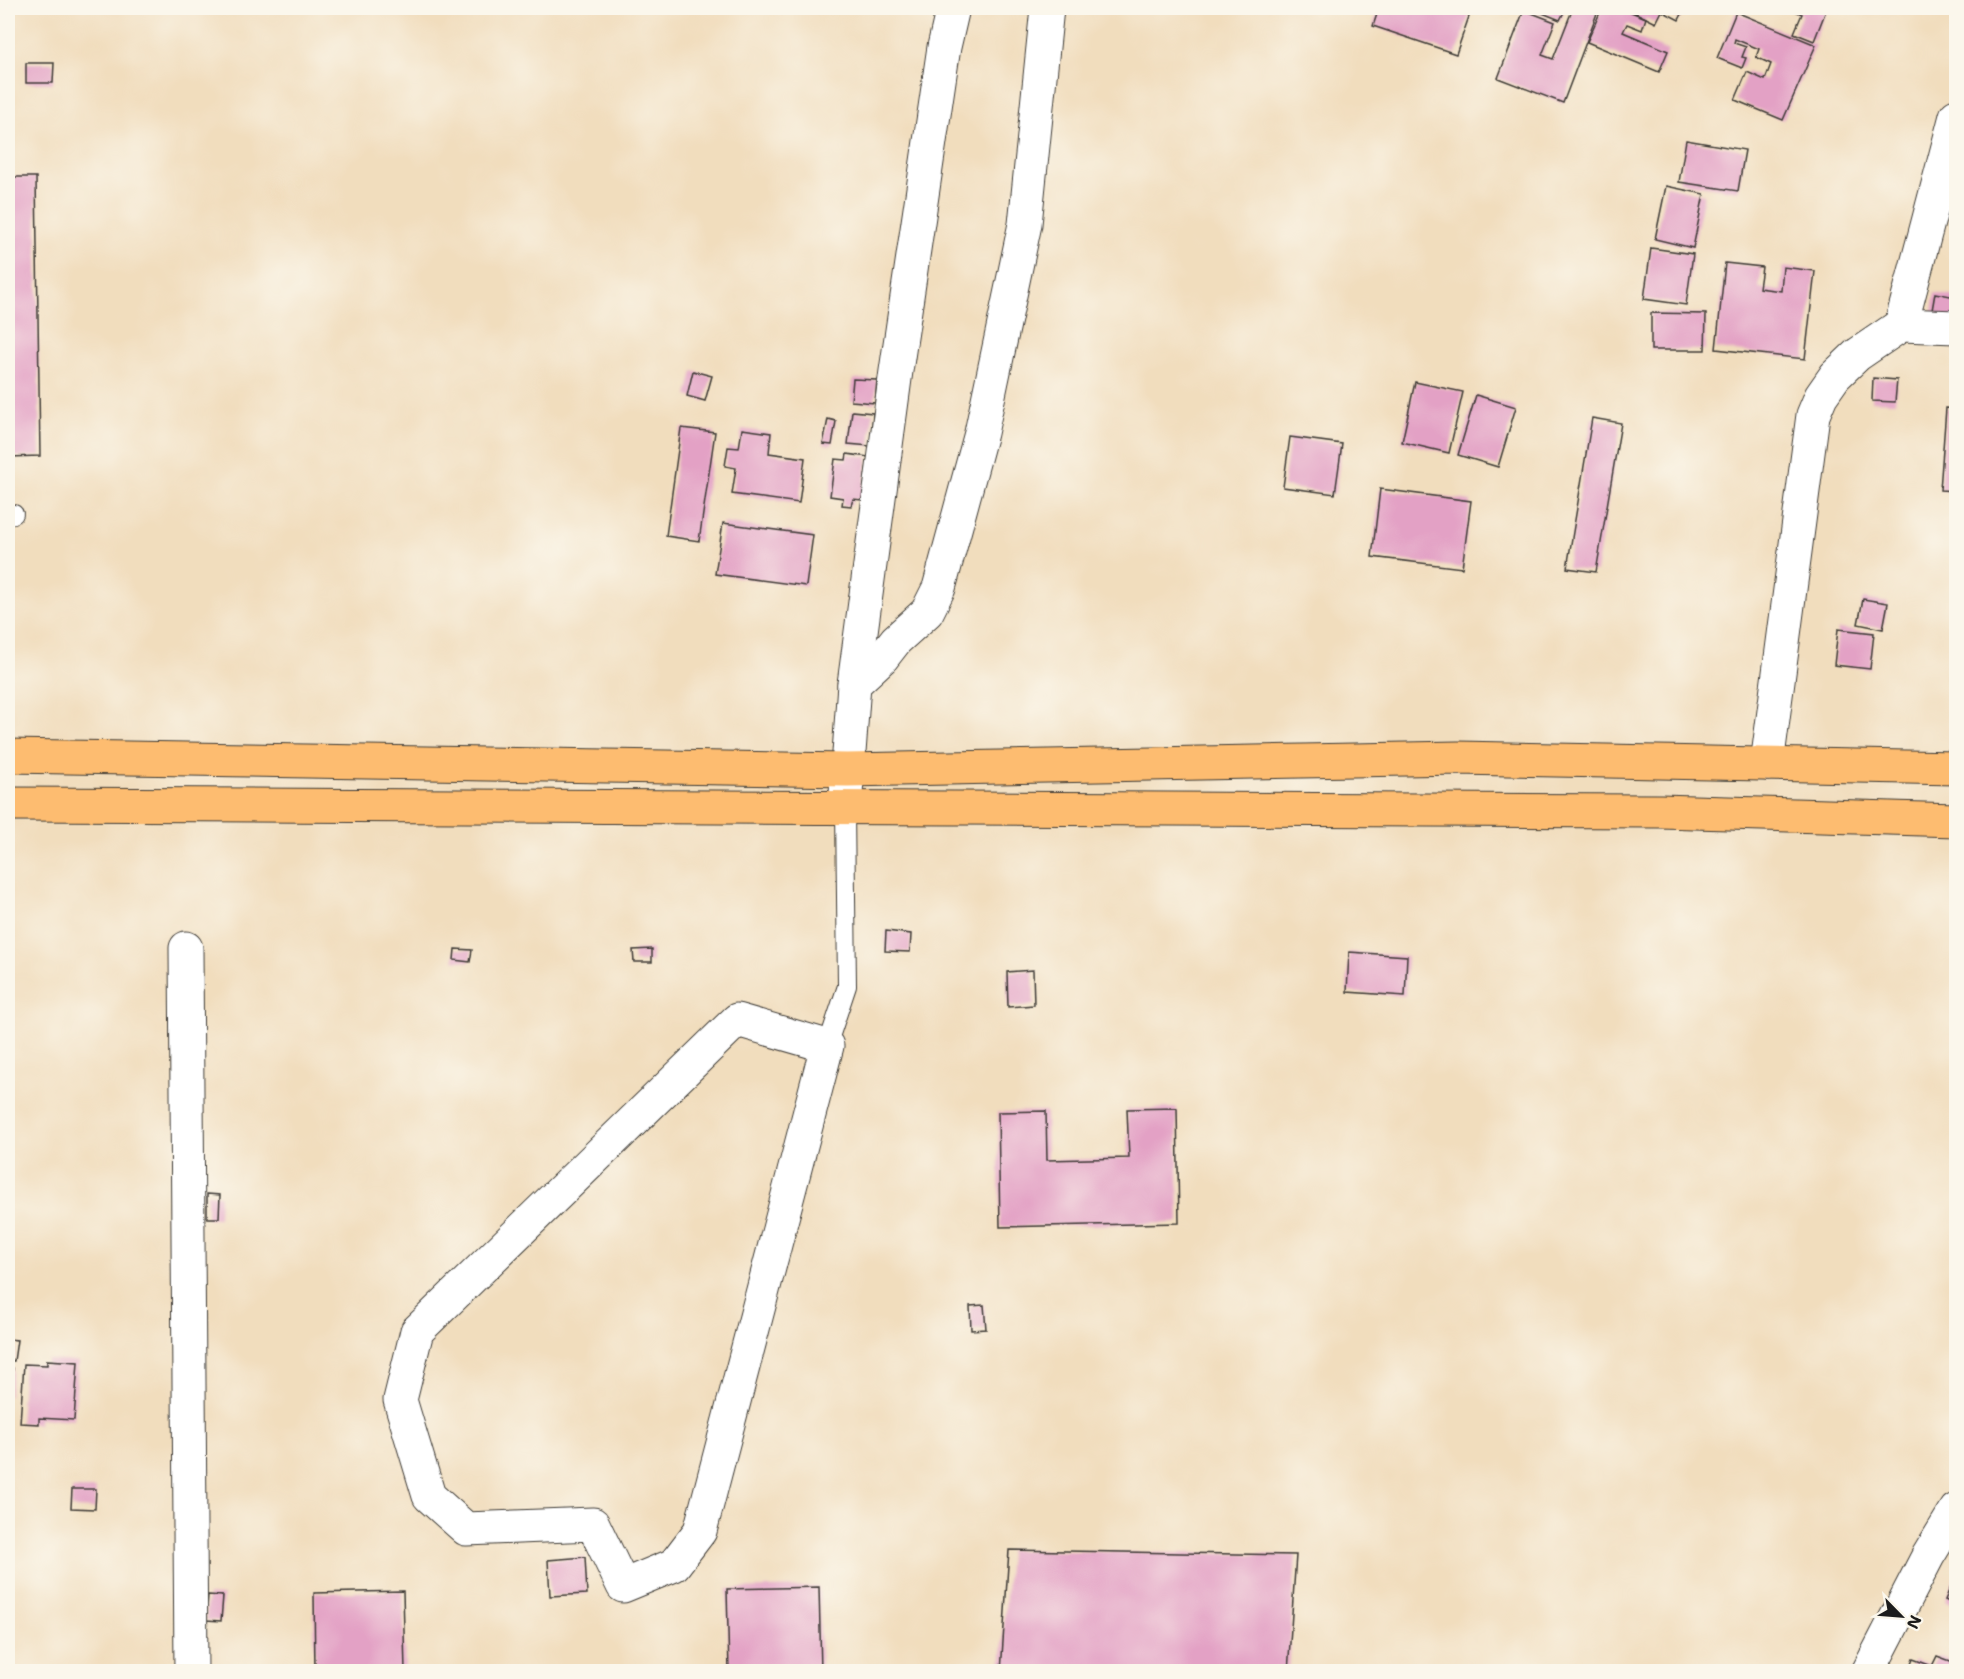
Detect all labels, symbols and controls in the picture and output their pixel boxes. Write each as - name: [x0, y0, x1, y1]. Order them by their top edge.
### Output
- north arrow: [1871, 1586, 1931, 1646]
- text: N: [1902, 1612, 1926, 1632]

